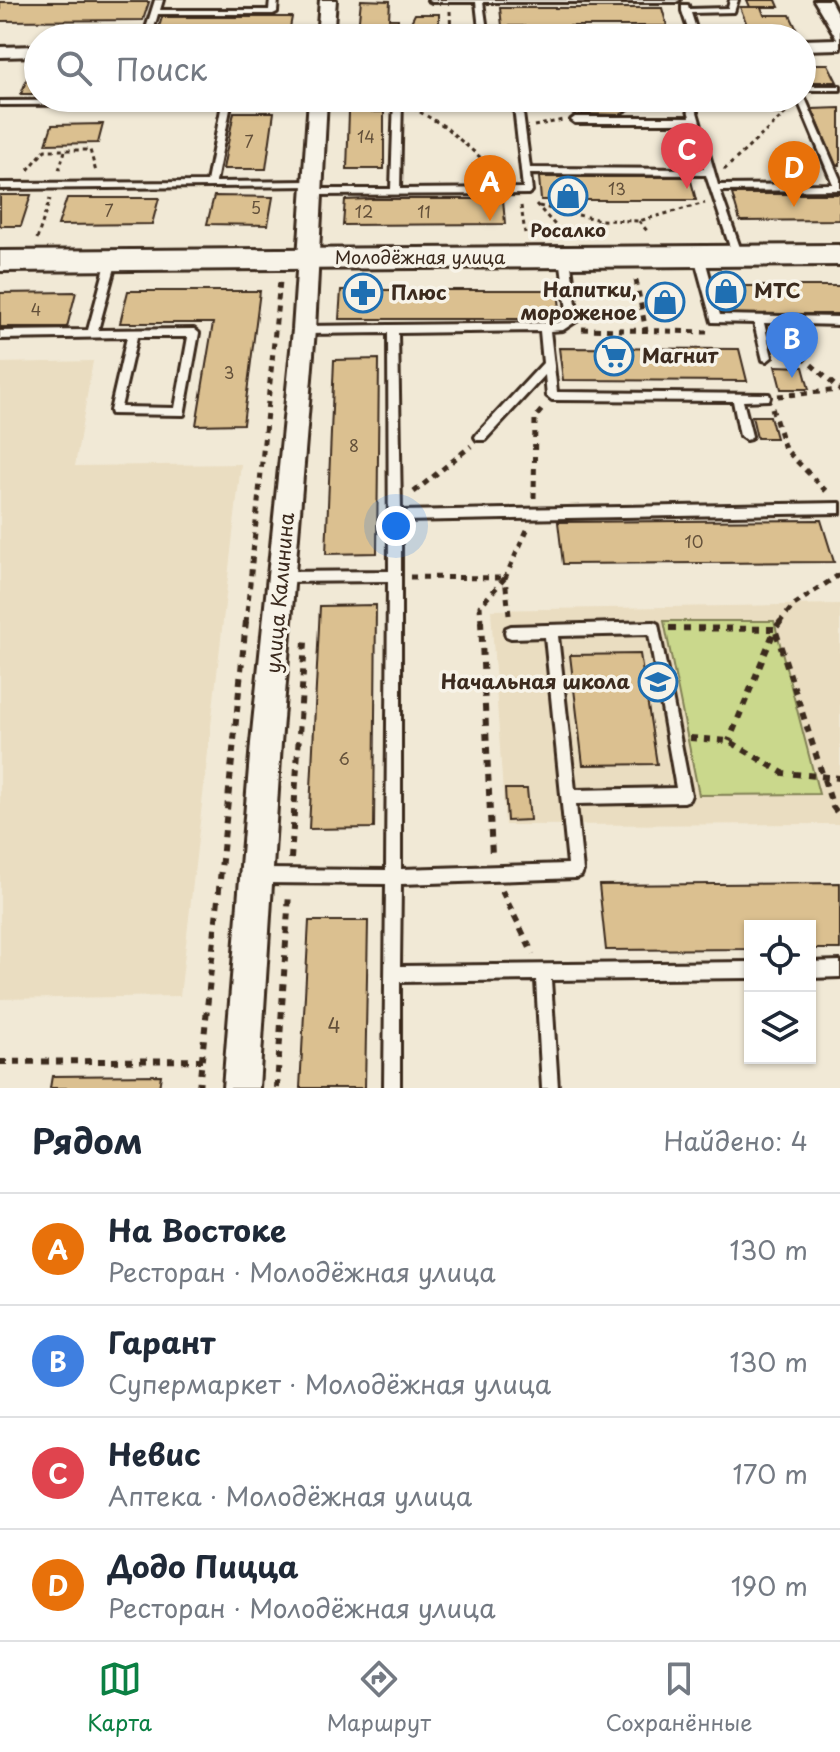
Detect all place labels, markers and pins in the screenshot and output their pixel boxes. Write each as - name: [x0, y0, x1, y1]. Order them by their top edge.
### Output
- pin: C: [661, 123, 713, 189]
- pin: D: [768, 141, 820, 207]
- pin: A: [464, 155, 516, 221]
- shop icon: Росалко: [547, 175, 589, 217]
- place label: Росалко: [530, 216, 606, 243]
- shop icon: МТС: [705, 270, 747, 312]
- pharmacy icon: Плюс: [342, 272, 384, 314]
- place label: Напитки, мороженое: [521, 274, 637, 327]
- place label: МТС: [754, 275, 801, 305]
- place label: Плюс: [391, 277, 447, 307]
- shop icon: Напитки, мороженое: [644, 281, 686, 323]
- pin: B: [766, 312, 818, 378]
- supermarket icon: Магнит: [593, 335, 635, 377]
- place label: Магнит: [642, 340, 719, 370]
- school or university icon: Начальная школа: [637, 661, 679, 703]
- place label: Начальная школа: [441, 666, 630, 696]

